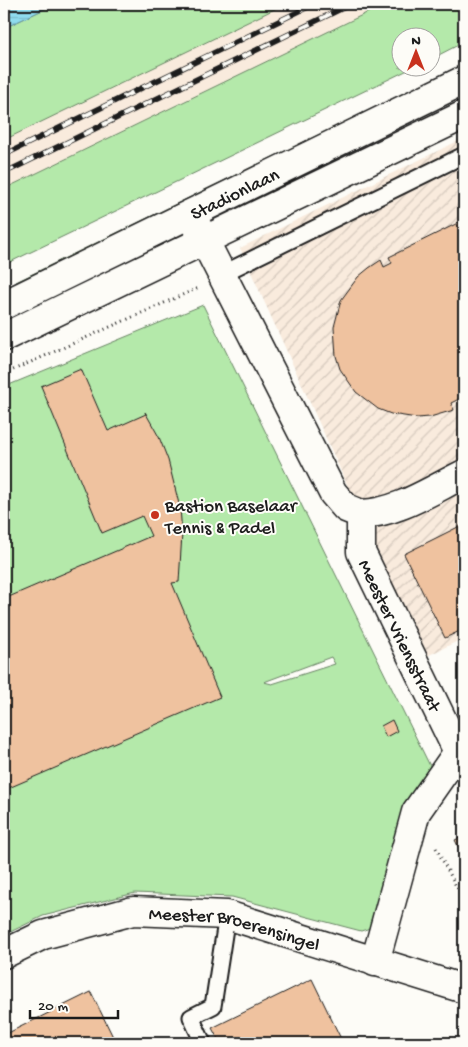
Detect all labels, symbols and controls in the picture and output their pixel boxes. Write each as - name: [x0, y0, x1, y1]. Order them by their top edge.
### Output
- north arrow: [390, 28, 440, 78]
- text: N: [411, 33, 421, 50]
- street label: Stadionlaan: [187, 164, 284, 227]
- place label: Bastion Baselaar Tennis & Padel: [164, 496, 299, 541]
- marker: Bastion Baselaar Tennis & Padel: [149, 509, 161, 521]
- street label: Meester Vriensstraat: [351, 556, 446, 718]
- street label: Meester Broerensingel: [148, 904, 322, 958]
- scale bar: [30, 987, 118, 1019]
- text: 20 m: [38, 998, 68, 1016]

